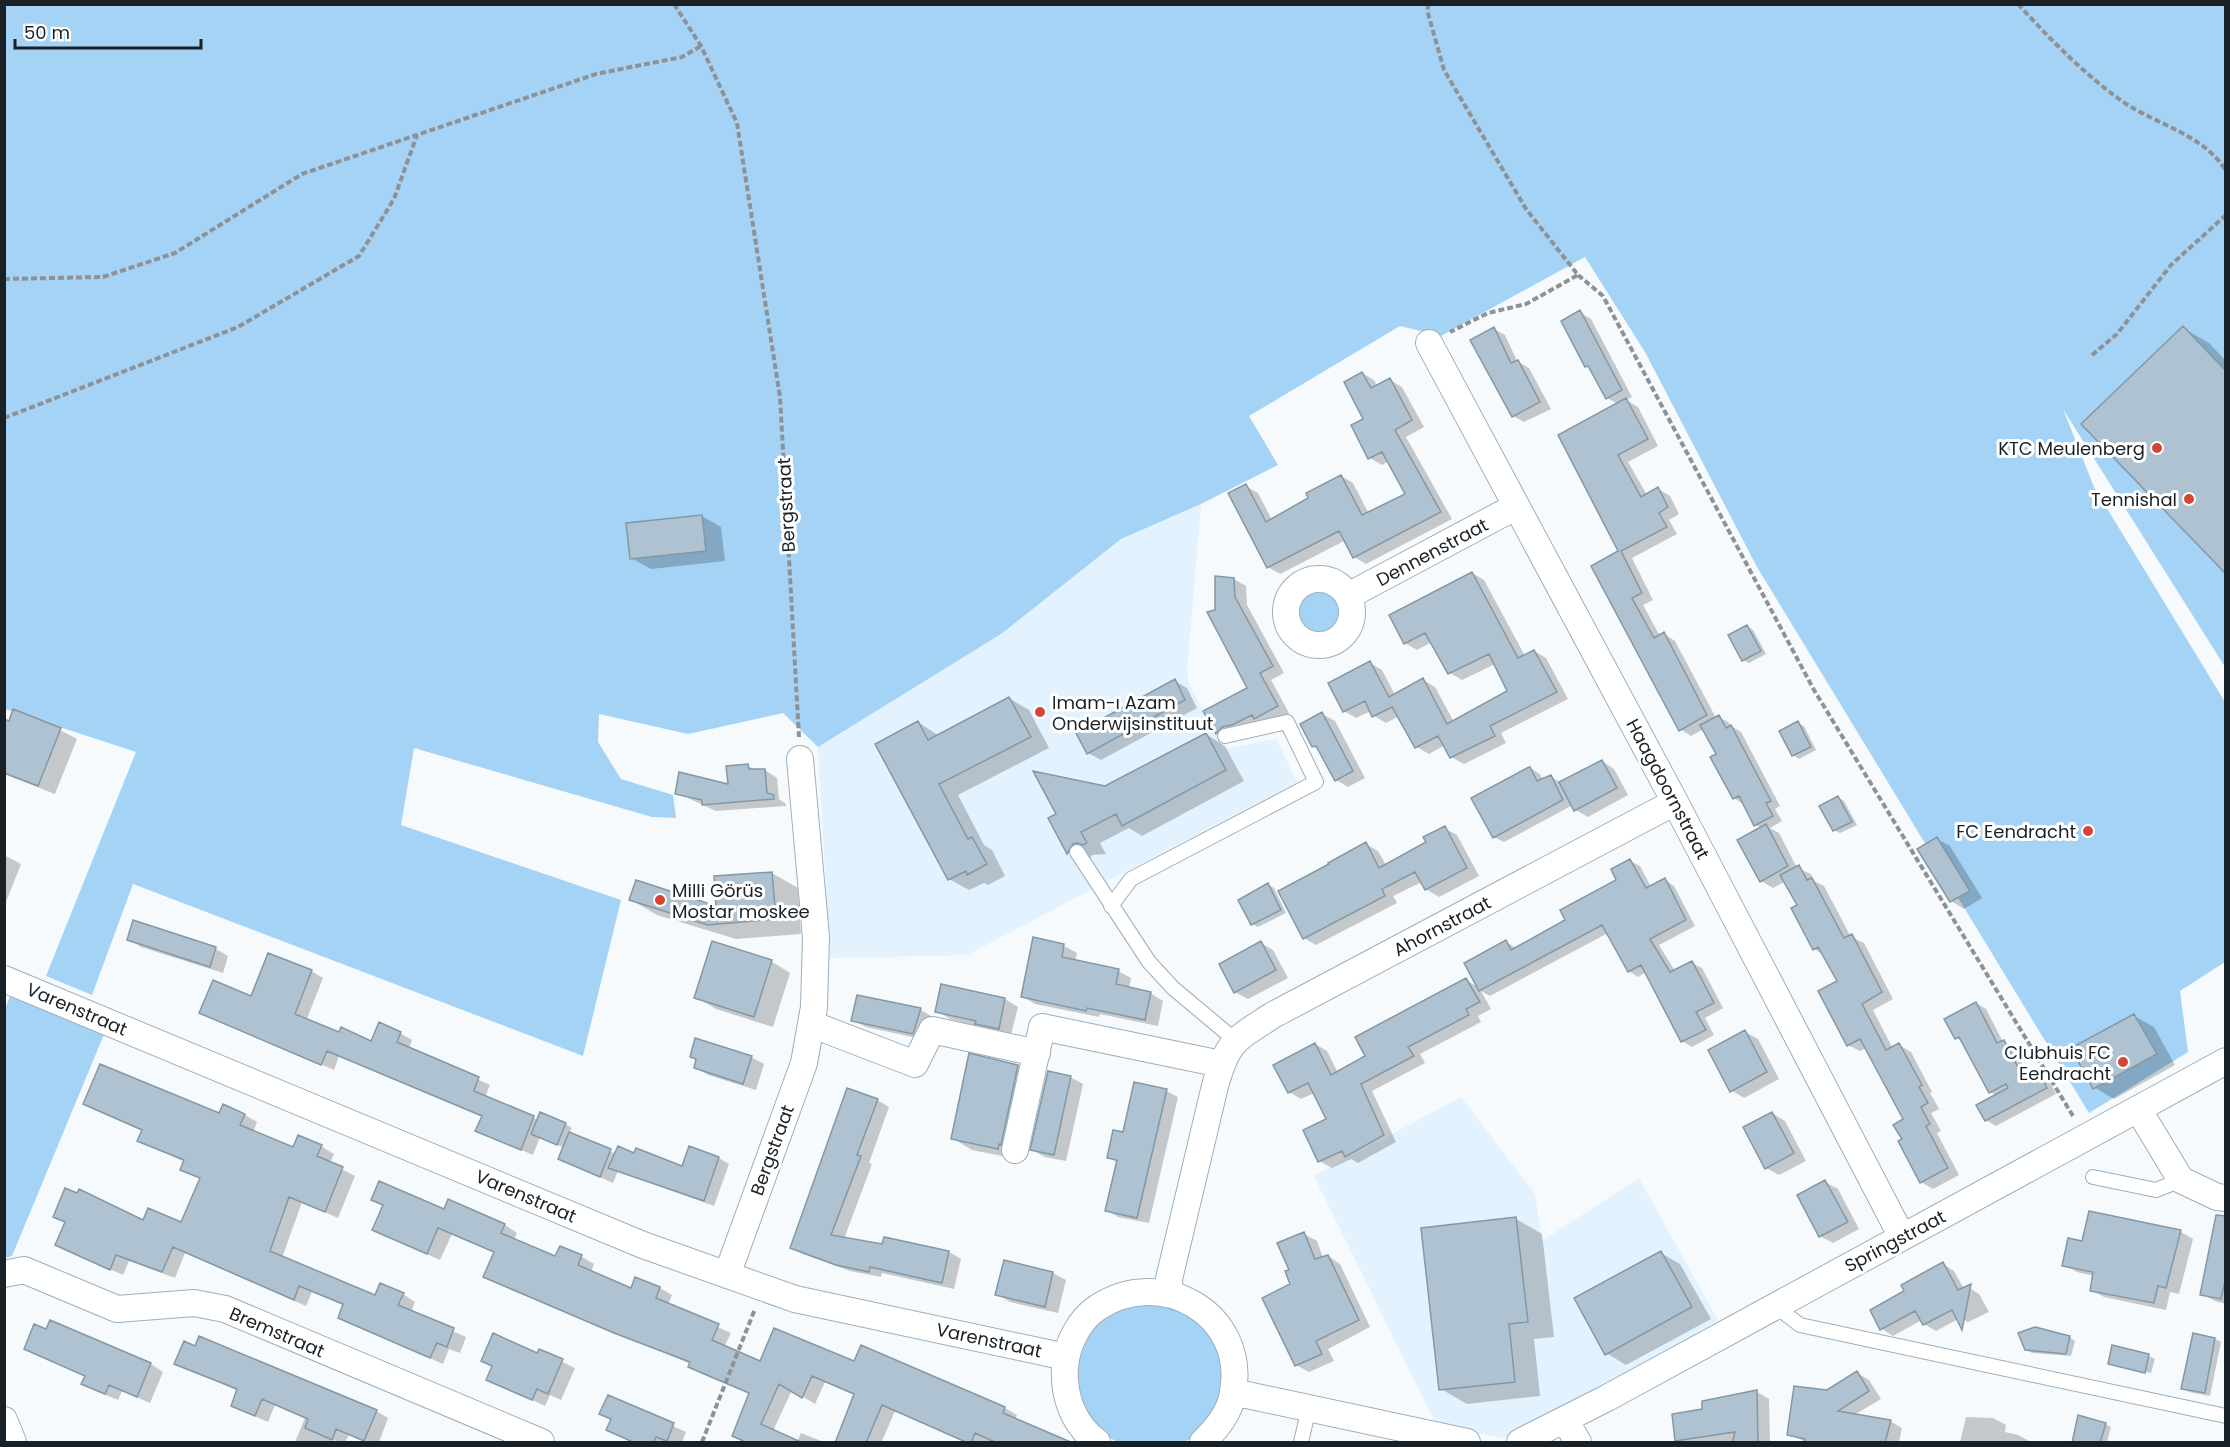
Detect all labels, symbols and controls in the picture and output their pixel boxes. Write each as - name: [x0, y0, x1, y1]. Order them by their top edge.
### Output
- scale bar: [15, 12, 201, 50]
- text: 50 m: [24, 20, 70, 45]
- place label: KTC Meulenberg: [1998, 436, 2145, 461]
- marker: KTC Meulenberg: [2150, 441, 2164, 455]
- street label: Bergstraat: [771, 457, 801, 553]
- place label: Tennishal: [2091, 487, 2177, 512]
- marker: Tennishal: [2182, 492, 2196, 506]
- street label: Dennenstraat: [1372, 512, 1492, 592]
- place label: Imam-ı Azam Onderwijsinstituut: [1052, 690, 1213, 736]
- marker: Imam-ı Azam Onderwijsinstituut: [1033, 705, 1047, 719]
- street label: Haagdoornstraat: [1620, 714, 1716, 864]
- place label: FC Eendracht: [1956, 819, 2076, 844]
- marker: FC Eendracht: [2081, 824, 2095, 838]
- place label: Milli Görüs Mostar moskee: [672, 878, 810, 924]
- street label: Ahornstraat: [1389, 890, 1495, 962]
- marker: Milli Görüs Mostar moskee: [653, 893, 667, 907]
- street label: Varenstraat: [23, 977, 131, 1041]
- place label: Clubhuis FC Eendracht: [2004, 1040, 2111, 1086]
- marker: Clubhuis FC Eendracht: [2116, 1055, 2130, 1069]
- street label: Bergstraat: [744, 1101, 800, 1199]
- street label: Varenstraat: [472, 1164, 580, 1228]
- street label: Springstraat: [1840, 1204, 1950, 1278]
- street label: Bremstraat: [226, 1301, 328, 1363]
- street label: Varenstraat: [934, 1317, 1044, 1363]

